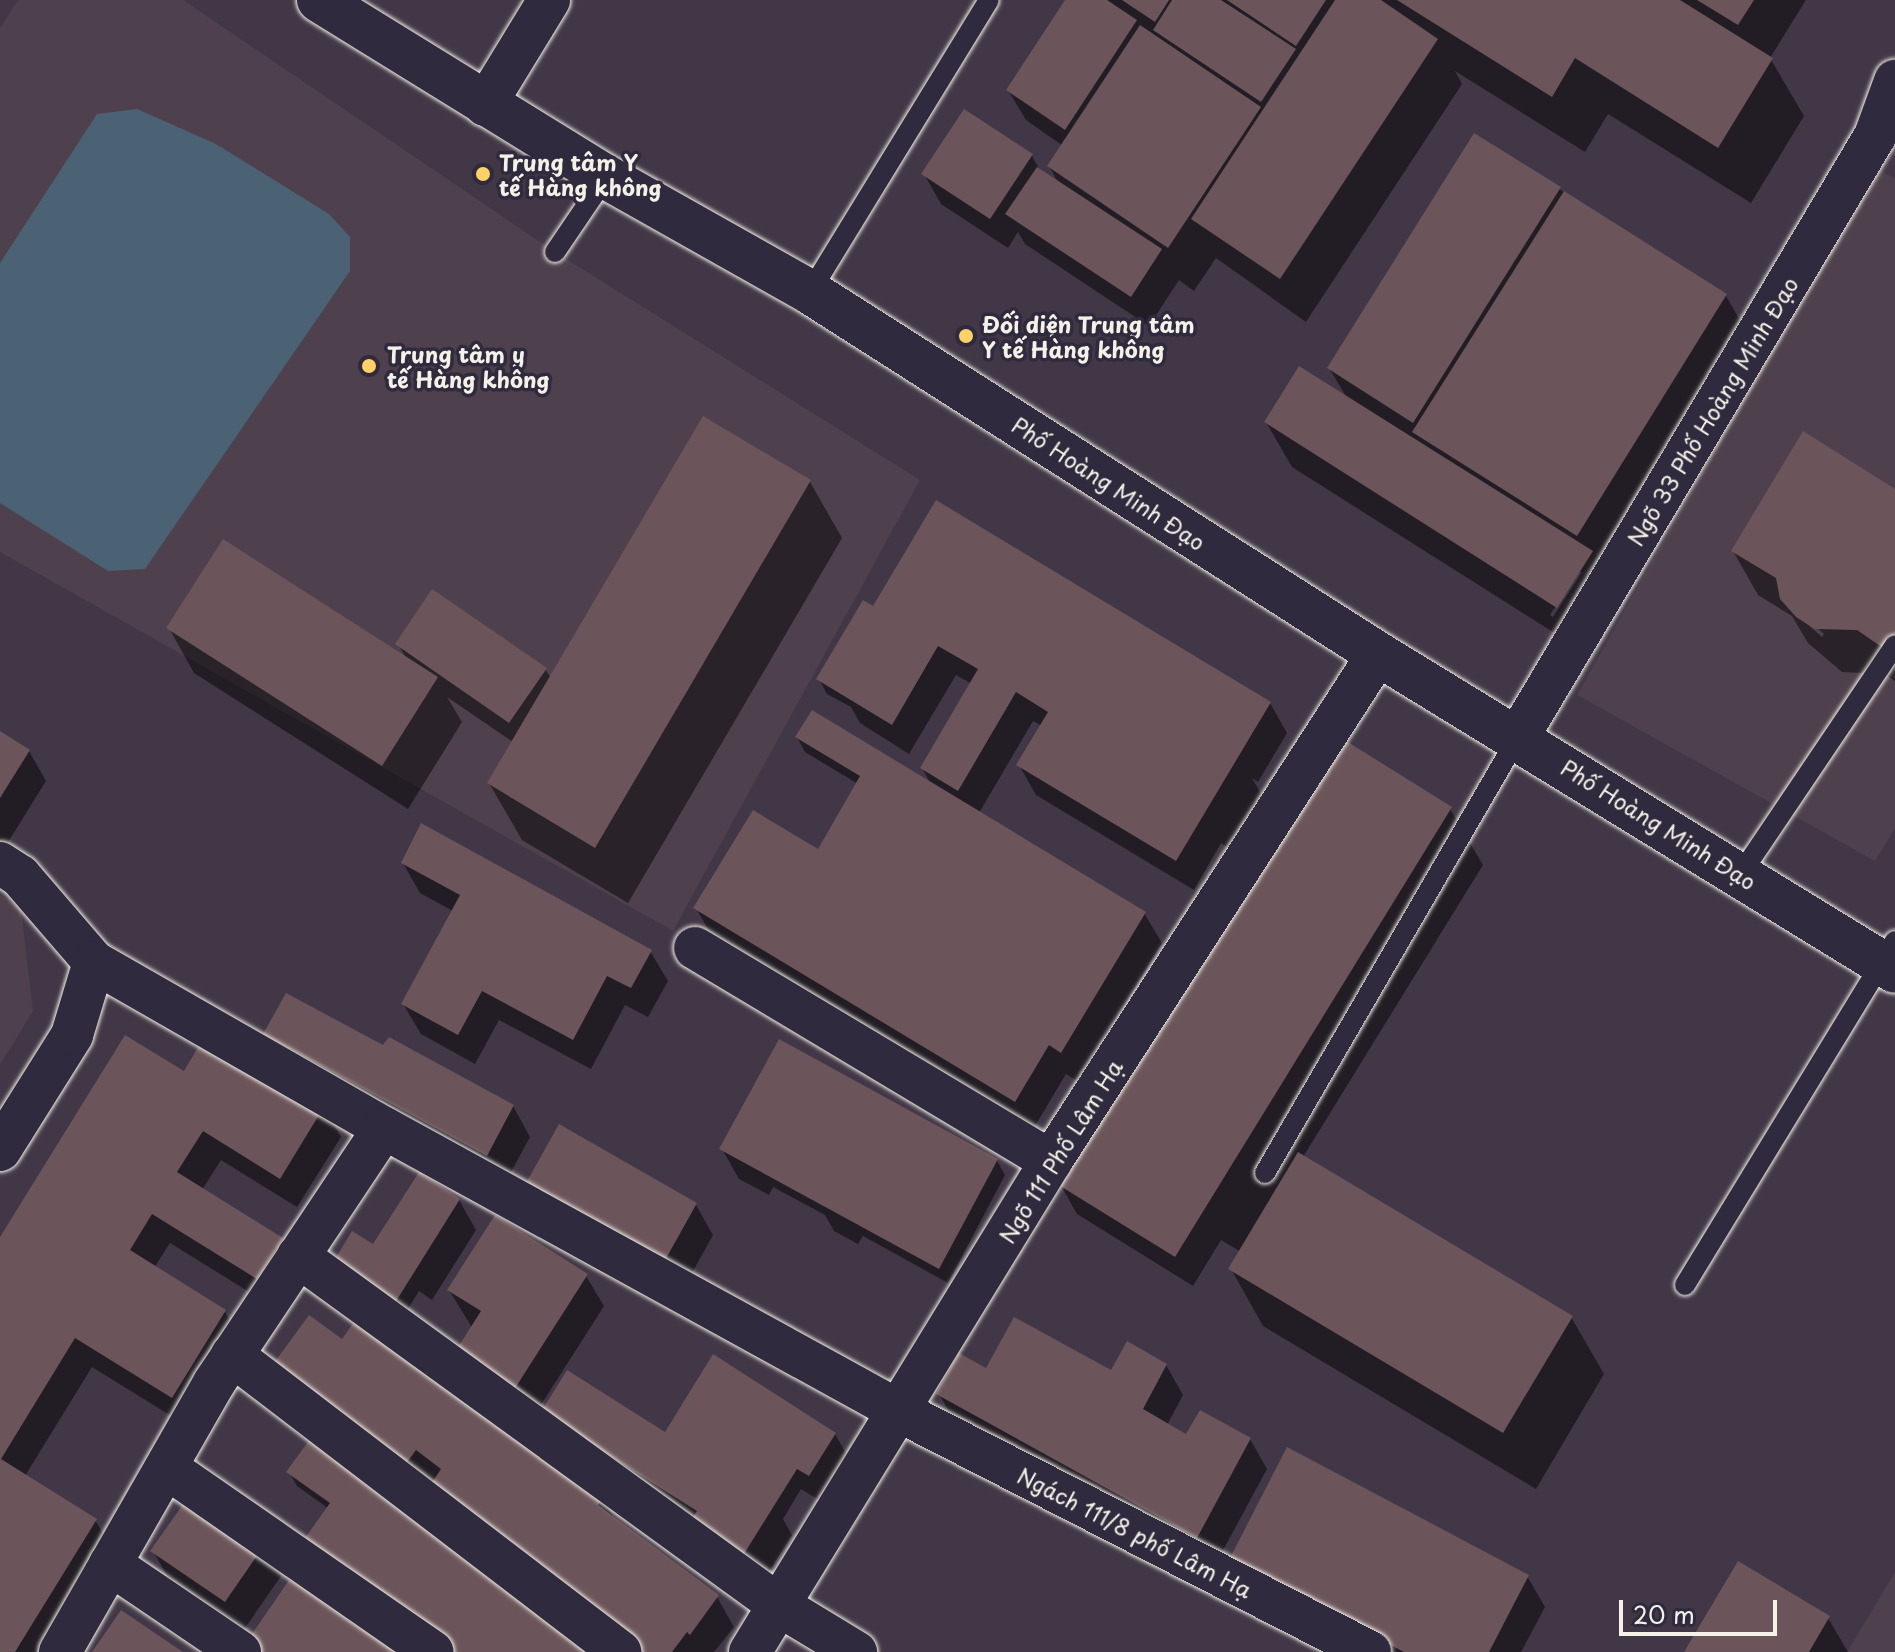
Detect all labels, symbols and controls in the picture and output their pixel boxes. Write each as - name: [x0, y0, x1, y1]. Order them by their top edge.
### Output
- place label: Trung tâm Y tế Hàng không: [499, 148, 663, 200]
- marker: Trung tâm Y tế Hàng không: [474, 165, 492, 183]
- street label: Ngõ 33 Phố Hoàng Minh Đạo: [1621, 271, 1803, 551]
- place label: Đối diện Trung tâm Y tế Hàng không: [982, 310, 1197, 362]
- marker: Đối diện Trung tâm Y tế Hàng không: [957, 327, 975, 345]
- place label: Trung tâm y tế Hàng không: [387, 340, 551, 392]
- marker: Trung tâm y tế Hàng không: [358, 355, 380, 377]
- street label: Phố Hoàng Minh Đạo: [1007, 411, 1211, 555]
- street label: Phố Hoàng Minh Đạo: [1556, 753, 1762, 895]
- street label: Ngõ 111 Phố Lâm Hạ: [993, 1054, 1127, 1248]
- street label: Ngách 111/8 phố Lâm Hạ: [1014, 1461, 1256, 1603]
- scale bar: [1623, 1584, 1781, 1634]
- text: 20 m: [1633, 1596, 1695, 1632]

